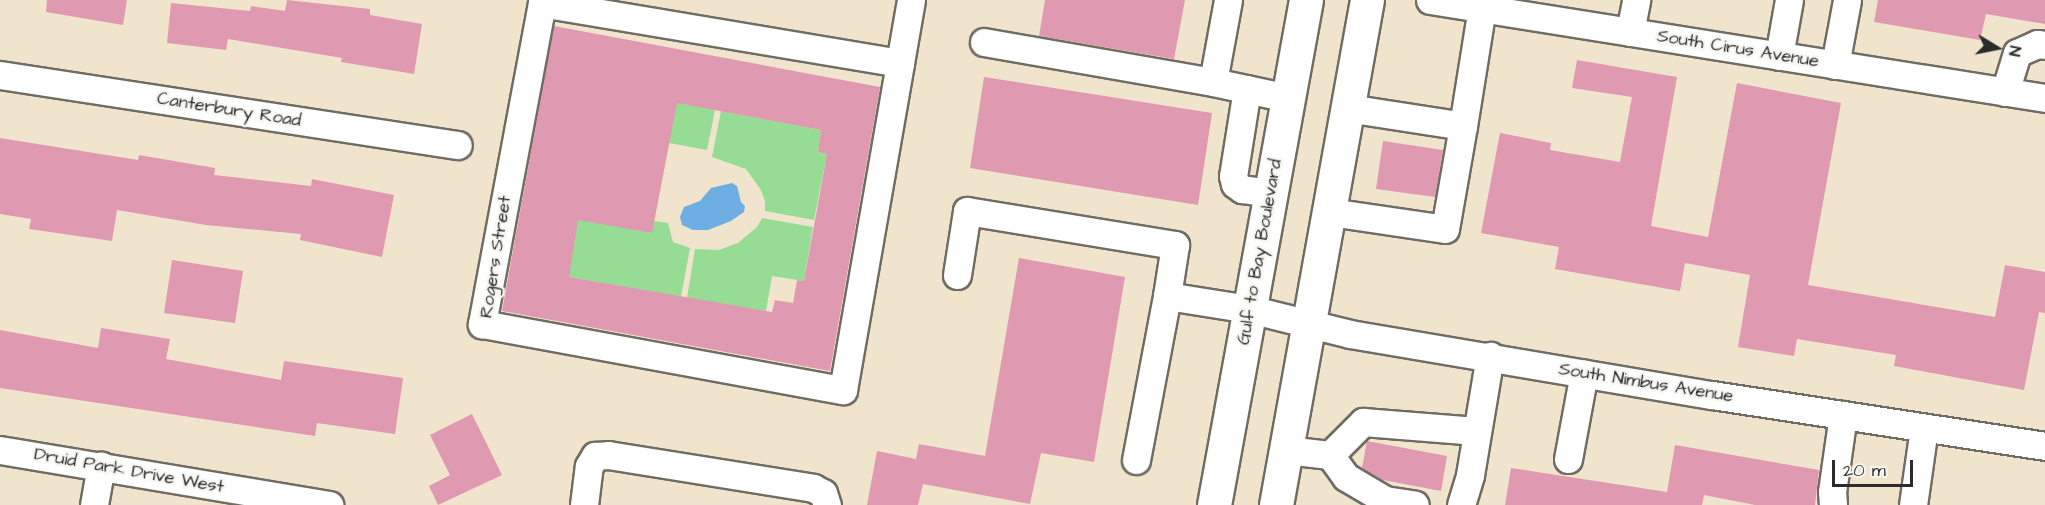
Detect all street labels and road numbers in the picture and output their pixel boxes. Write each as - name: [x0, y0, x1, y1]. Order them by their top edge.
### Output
- street label: South Cirus Avenue: [1656, 26, 1820, 72]
- street label: Canterbury Road: [155, 88, 303, 132]
- street label: Gulf to Bay Boulevard: [1233, 157, 1287, 347]
- street label: Rogers Street: [476, 194, 516, 320]
- street label: South Nimbus Avenue: [1557, 359, 1735, 407]
- street label: Druid Park Drive West: [32, 444, 226, 498]

